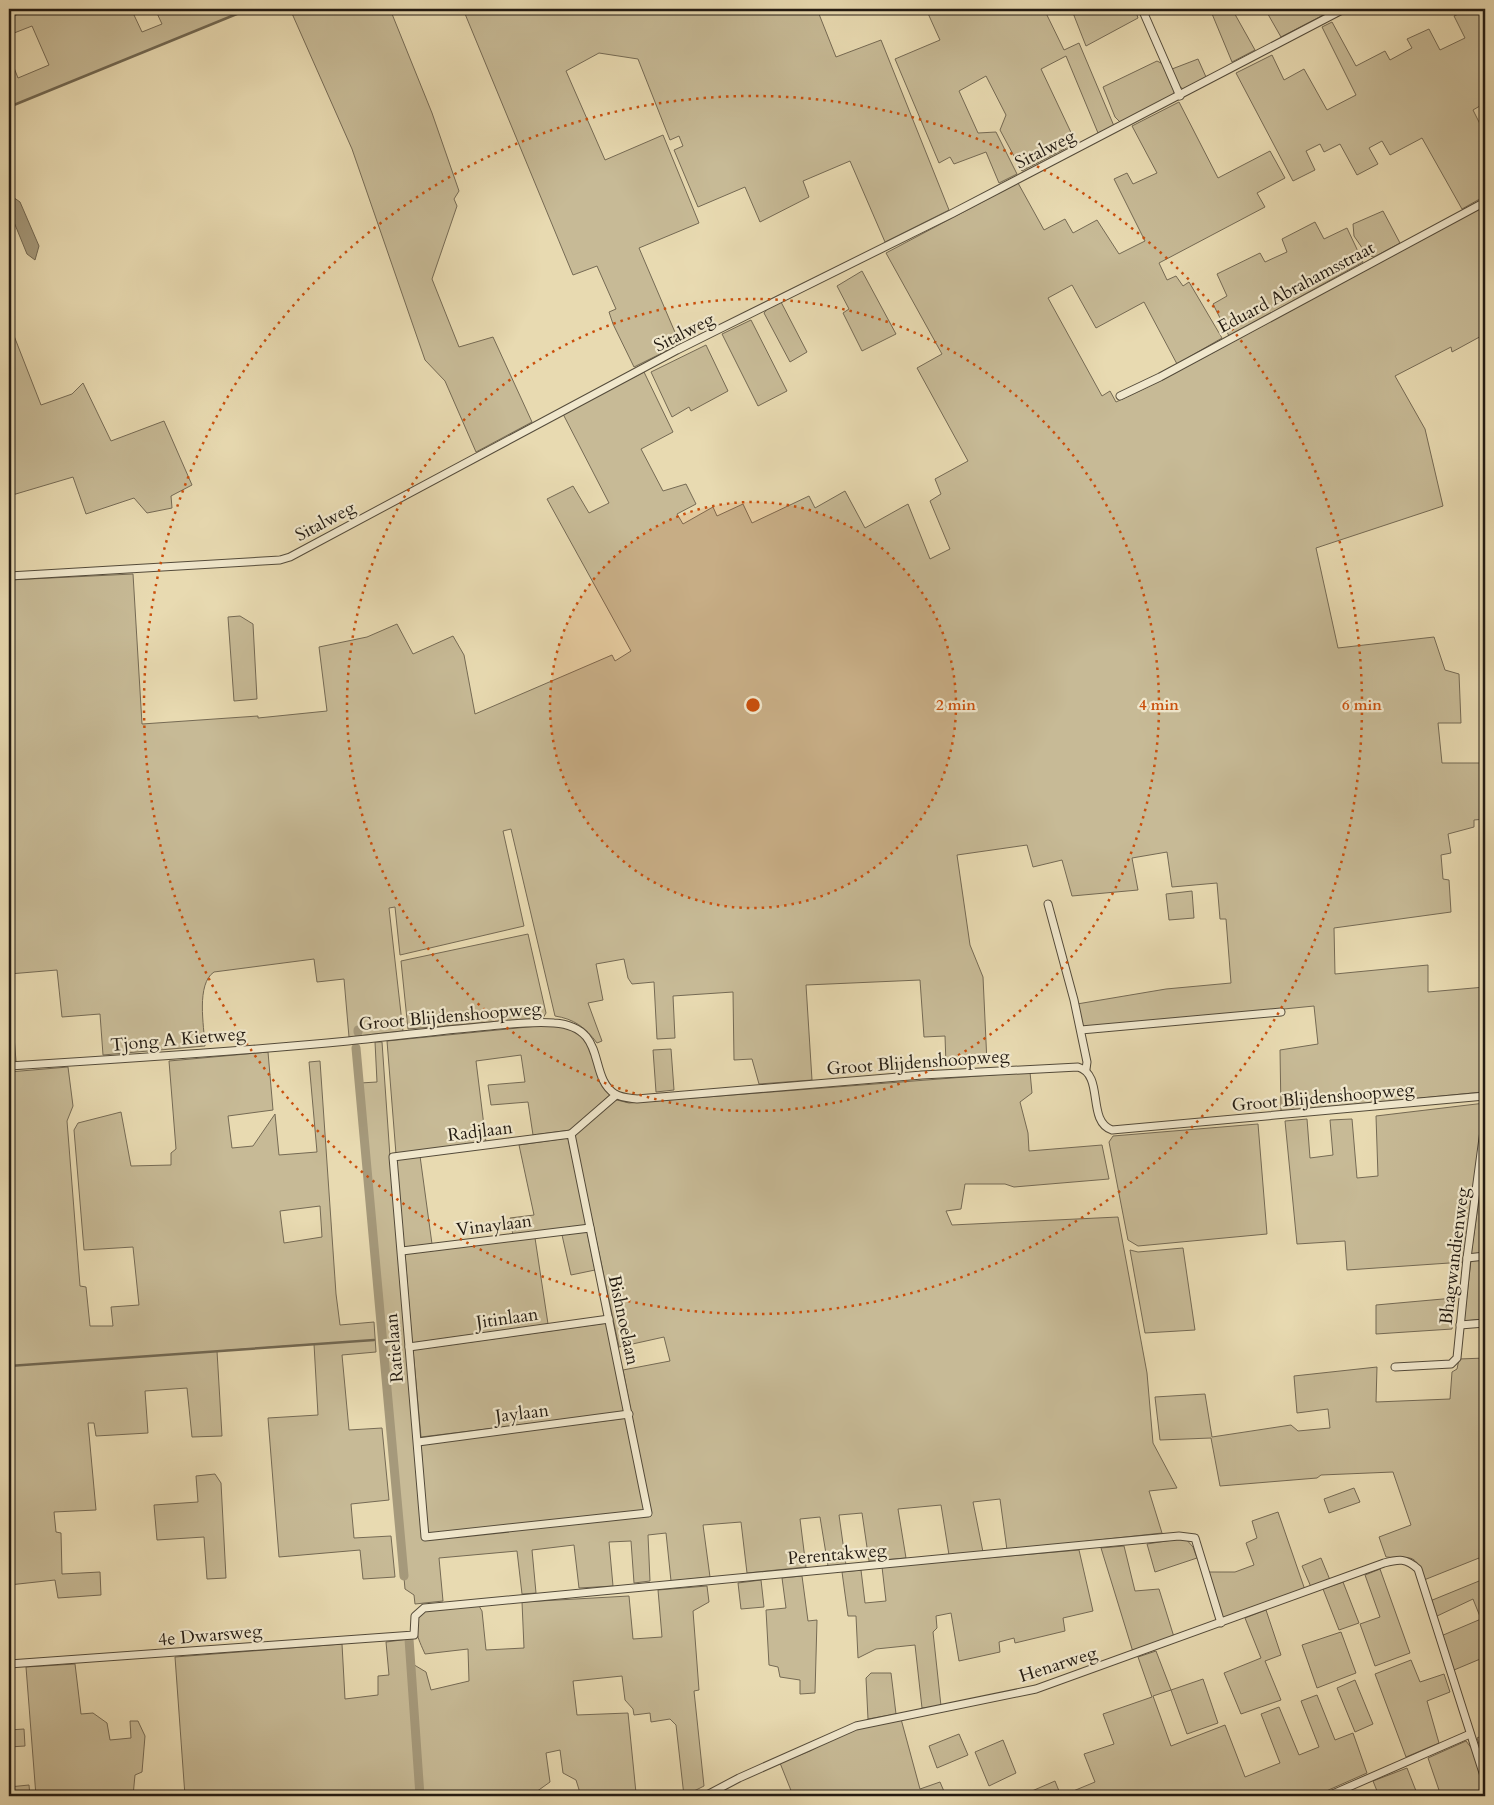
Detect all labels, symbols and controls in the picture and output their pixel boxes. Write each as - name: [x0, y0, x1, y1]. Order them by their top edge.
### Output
- street label: Sitalweg: [1011, 123, 1081, 175]
- street label: Eduard Abrahamsstraat: [1213, 235, 1379, 339]
- street label: Sitalweg: [650, 306, 720, 358]
- street label: Sitalweg: [291, 495, 361, 548]
- text: 2 min: [936, 695, 976, 715]
- text: 4 min: [1139, 695, 1179, 715]
- text: 6 min: [1342, 695, 1382, 715]
- centre of rings: [744, 696, 762, 714]
- street label: Groot Blijdenshoopweg: [358, 996, 543, 1037]
- street label: Tjong A Kietweg: [109, 1021, 248, 1058]
- street label: Groot Blijdenshoopweg: [826, 1044, 1011, 1081]
- street label: Groot Blijdenshoopweg: [1231, 1077, 1416, 1118]
- street label: Radjlaan: [446, 1115, 515, 1148]
- street label: Bhagwandienweg: [1434, 1185, 1475, 1326]
- street label: Vinaylaan: [455, 1208, 534, 1243]
- street label: Bishnoelaan: [602, 1273, 645, 1368]
- street label: Jitinlaan: [471, 1302, 541, 1336]
- street label: Ratielaan: [379, 1311, 410, 1384]
- street label: Jaylaan: [491, 1398, 551, 1430]
- street label: Perentakweg: [786, 1538, 889, 1571]
- street label: 4e Dwarsweg: [157, 1618, 264, 1652]
- street label: Henarweg: [1016, 1640, 1101, 1689]

